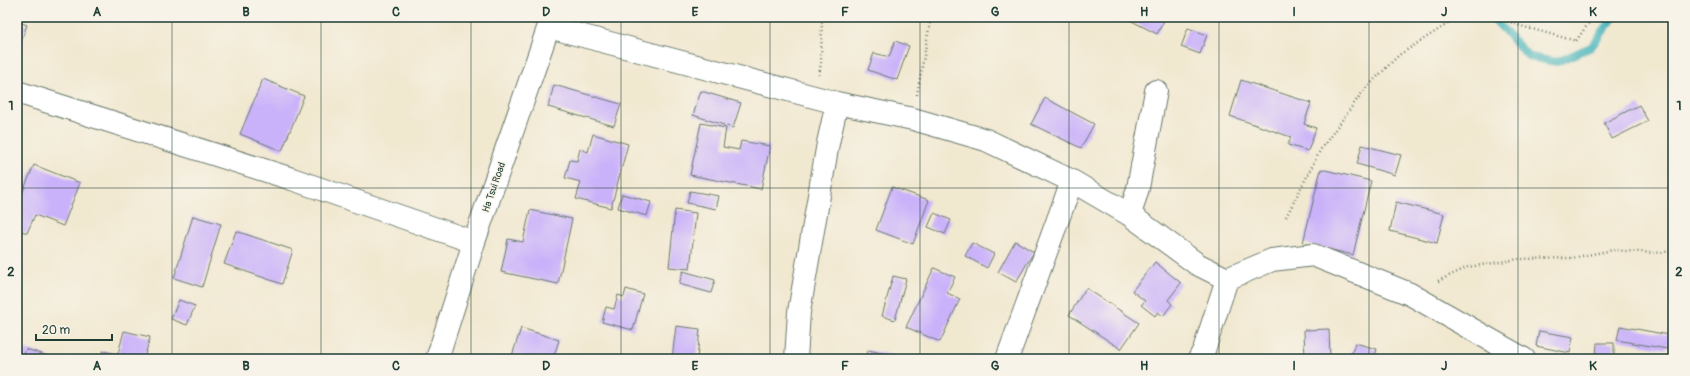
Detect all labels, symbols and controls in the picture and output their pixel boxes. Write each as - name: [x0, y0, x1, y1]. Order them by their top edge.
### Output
- text: A: [93, 4, 102, 20]
- text: B: [242, 4, 250, 20]
- text: C: [392, 4, 400, 20]
- text: D: [542, 4, 550, 20]
- text: E: [692, 4, 699, 20]
- text: F: [841, 4, 849, 20]
- text: G: [991, 4, 1000, 20]
- text: H: [1140, 4, 1148, 20]
- text: I: [1292, 4, 1296, 20]
- text: J: [1441, 4, 1447, 20]
- text: K: [1589, 4, 1597, 20]
- text: 1: [8, 98, 14, 114]
- text: 1: [1676, 98, 1682, 114]
- street label: Ha Tsui Road: [480, 161, 508, 214]
- text: 2: [7, 264, 15, 280]
- text: 2: [1675, 264, 1683, 280]
- scale bar: [36, 316, 112, 342]
- text: 20 m: [42, 323, 71, 338]
- text: A: [93, 358, 102, 374]
- text: B: [242, 358, 250, 374]
- text: C: [392, 358, 400, 374]
- text: D: [542, 358, 550, 374]
- text: E: [692, 358, 699, 374]
- text: F: [841, 358, 849, 374]
- text: G: [991, 358, 1000, 374]
- text: H: [1140, 358, 1148, 374]
- text: I: [1292, 358, 1296, 374]
- text: J: [1441, 358, 1447, 374]
- text: K: [1589, 358, 1597, 374]

